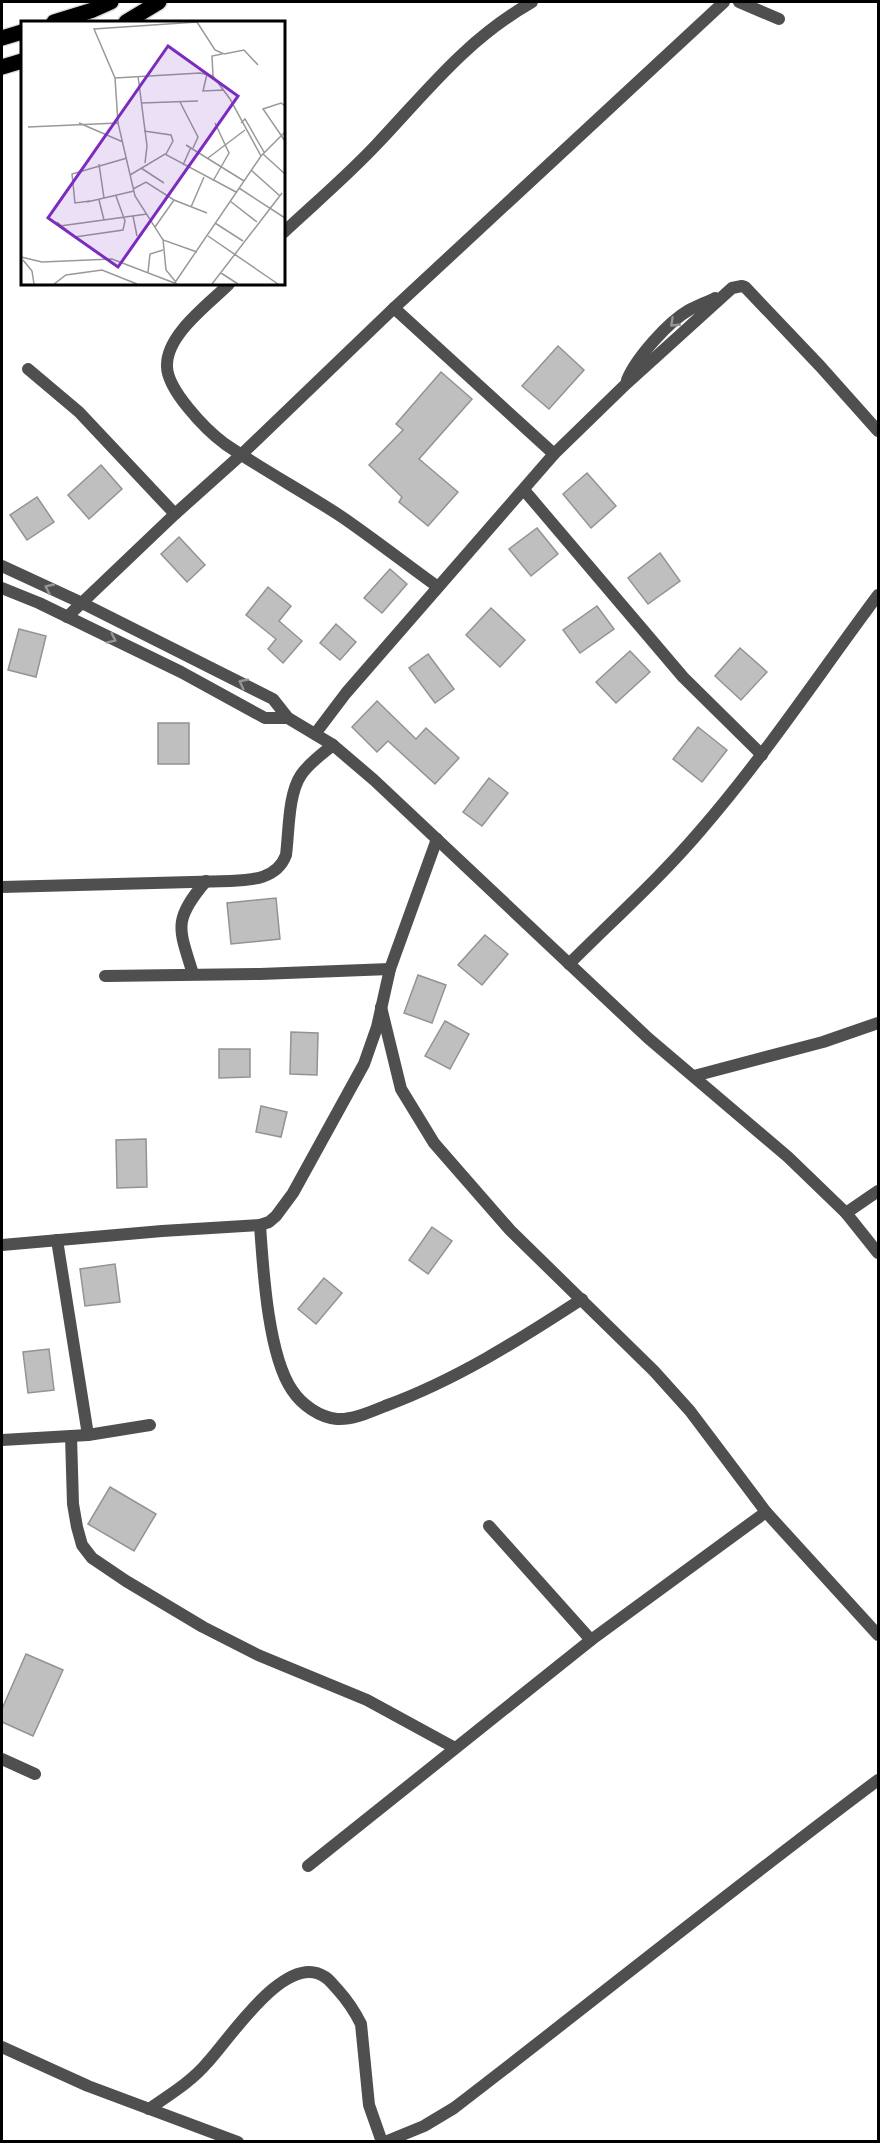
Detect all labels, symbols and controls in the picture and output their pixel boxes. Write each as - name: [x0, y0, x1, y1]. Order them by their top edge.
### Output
- inset map: [21, 21, 285, 285]
- one-way arrow: [671, 316, 681, 327]
- one-way arrow: [44, 583, 55, 595]
- one-way arrow: [105, 631, 116, 643]
- one-way arrow: [238, 679, 249, 691]

